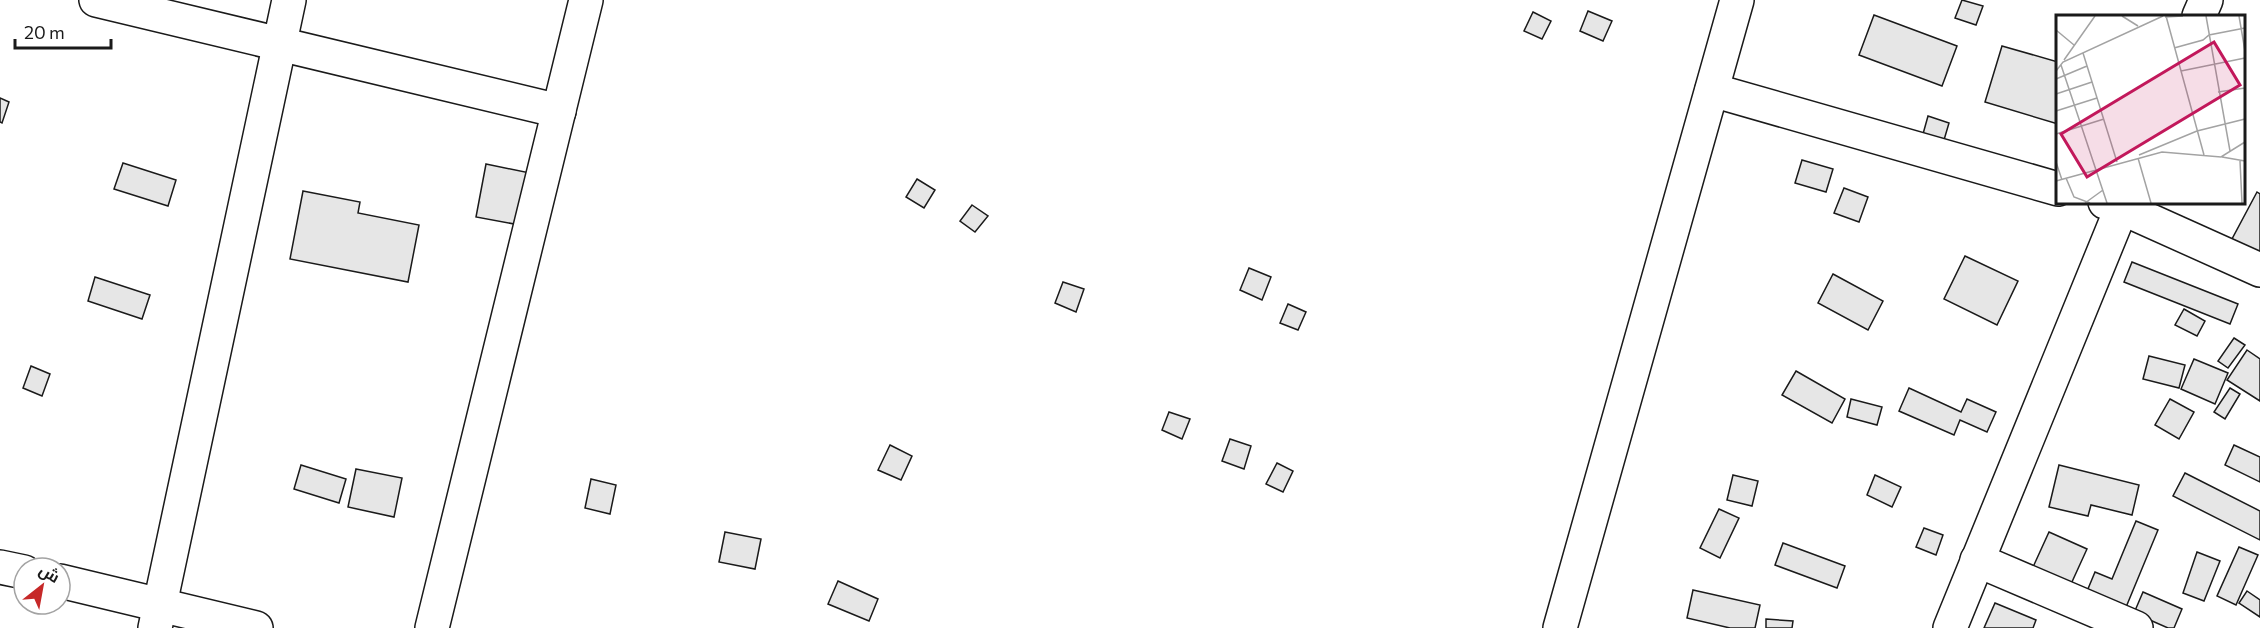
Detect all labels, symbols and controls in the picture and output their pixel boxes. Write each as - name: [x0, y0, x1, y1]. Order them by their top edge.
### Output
- scale bar: [15, 12, 111, 50]
- inset map: [2056, 15, 2245, 204]
- text: 20 m: [24, 21, 65, 43]
- north arrow: [12, 556, 72, 616]
- text: ش: [36, 559, 64, 587]

